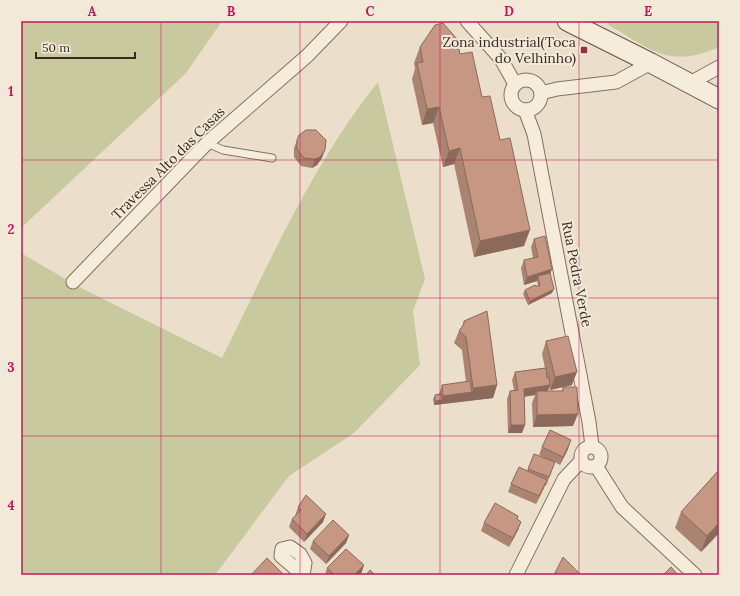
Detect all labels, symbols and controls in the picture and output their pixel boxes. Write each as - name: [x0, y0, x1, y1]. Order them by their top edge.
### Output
- text: A: [88, 3, 97, 20]
- text: B: [227, 3, 236, 20]
- text: C: [366, 3, 375, 20]
- text: D: [504, 3, 514, 20]
- text: E: [644, 3, 652, 20]
- place label: Zona industrial(Toca do Velhinho): [442, 33, 576, 67]
- scale bar: [36, 34, 135, 60]
- text: 50 m: [42, 40, 70, 55]
- marker: Zona industrial(Toca do Velhinho): [579, 45, 589, 55]
- text: 1: [8, 83, 14, 100]
- street label: Travessa Alto das Casas: [108, 103, 228, 223]
- street label: Rua Pedra Verde: [558, 220, 596, 329]
- text: 2: [8, 221, 15, 238]
- text: 3: [7, 359, 15, 376]
- text: 4: [7, 497, 15, 514]

